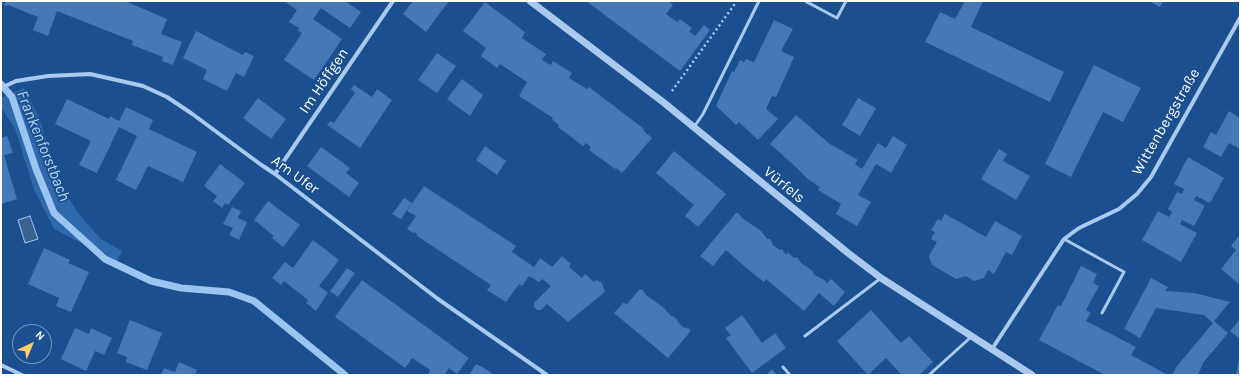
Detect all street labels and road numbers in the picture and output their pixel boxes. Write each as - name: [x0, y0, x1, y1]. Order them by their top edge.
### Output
- street label: Im Höffgen: [296, 45, 352, 117]
- street label: Wittenbergstraße: [1128, 65, 1204, 179]
- street label: Am Ufer: [268, 152, 322, 198]
- street label: Vürfels: [760, 163, 808, 207]

